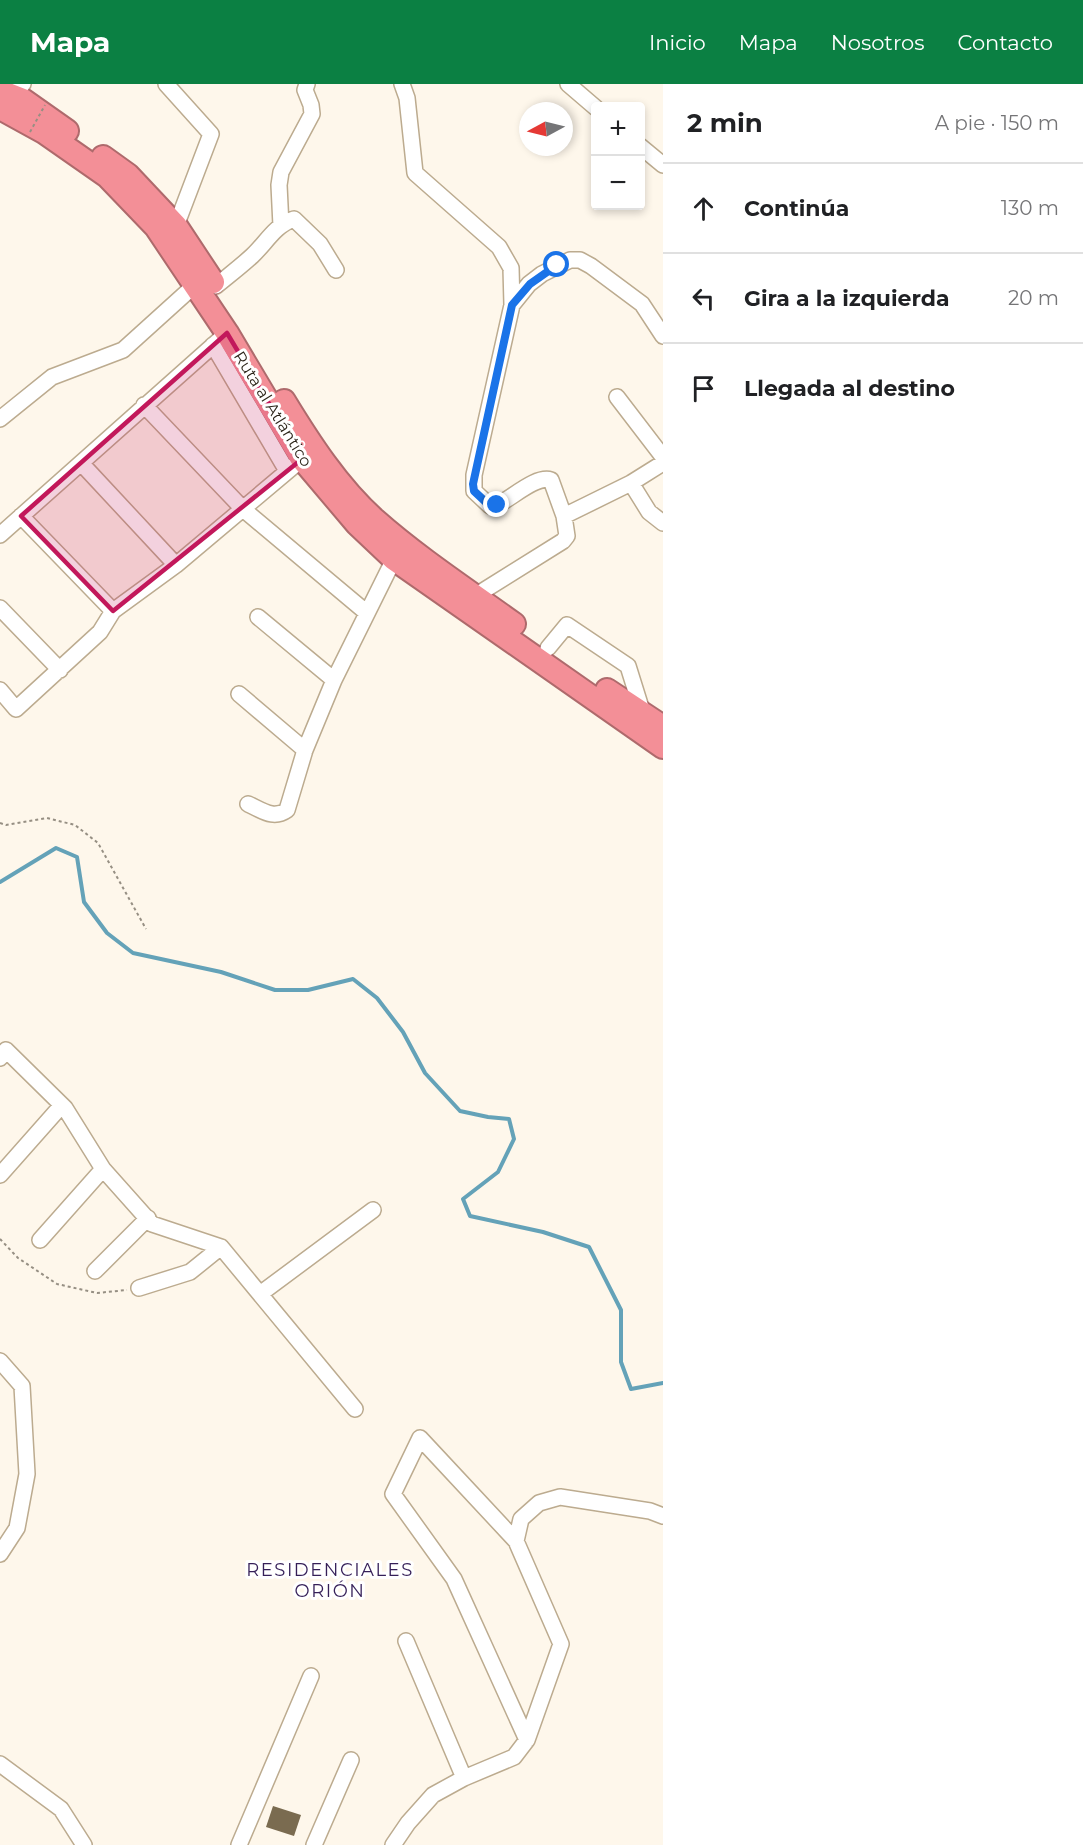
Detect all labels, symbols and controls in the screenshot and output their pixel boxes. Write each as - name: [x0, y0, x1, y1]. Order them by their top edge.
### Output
- text: Mapa: [30, 25, 110, 59]
- text: Inicio: [649, 30, 706, 55]
- text: Mapa: [739, 30, 798, 55]
- text: Nosotros: [831, 30, 924, 55]
- text: Contacto: [957, 30, 1053, 55]
- north arrow: [519, 102, 573, 156]
- map controls: [591, 102, 645, 210]
- button: +: [591, 102, 645, 156]
- text: 2 min: [687, 107, 763, 139]
- text: A pie · 150 m: [935, 111, 1059, 135]
- button: −: [591, 156, 645, 210]
- icon: ahead: [687, 192, 720, 225]
- text: Continúa: [744, 195, 849, 222]
- text: 130 m: [1001, 196, 1059, 220]
- route start: [543, 251, 569, 277]
- icon: left: [687, 282, 720, 315]
- text: Gira a la izquierda: [744, 285, 950, 312]
- text: 20 m: [1008, 286, 1059, 310]
- street label: Ruta al Atlántico: [230, 348, 316, 470]
- icon: arrive: [687, 372, 720, 405]
- text: Llegada al destino: [744, 375, 955, 402]
- route end: [483, 491, 509, 517]
- district label: RESIDENCIALES ORIÓN: [246, 1559, 414, 1602]

